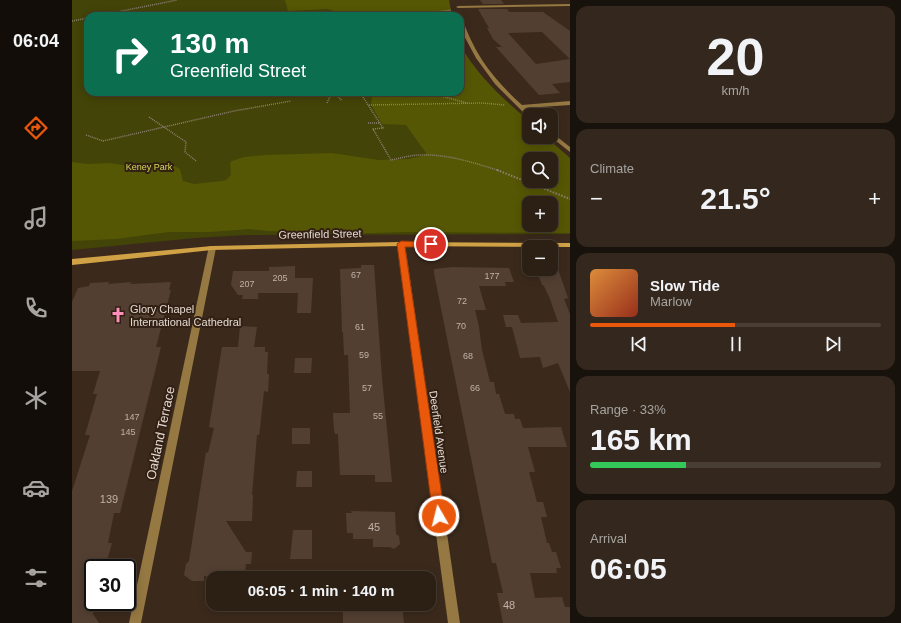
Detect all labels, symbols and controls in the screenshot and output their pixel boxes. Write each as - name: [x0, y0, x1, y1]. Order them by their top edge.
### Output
- icon: right: [104, 28, 156, 80]
- text: 130 m: [170, 28, 249, 59]
- text: 20: [707, 28, 764, 86]
- text: 06:04: [13, 31, 59, 51]
- text: Greenfield Street: [170, 61, 306, 81]
- text: km/h: [721, 83, 750, 98]
- map controls: [522, 108, 558, 276]
- button: sound: [522, 108, 558, 144]
- icon: directions: [22, 114, 50, 142]
- button: search: [522, 152, 558, 188]
- text: Climate: [590, 161, 634, 176]
- park label: Keney Park: [126, 162, 173, 172]
- text: 21.5°: [700, 182, 771, 215]
- text: −: [590, 186, 603, 211]
- text: +: [868, 186, 881, 211]
- button: +: [522, 196, 558, 232]
- icon: music: [22, 204, 50, 232]
- street label: Greenfield Street: [278, 227, 362, 241]
- pin: [414, 227, 448, 261]
- icon: arrive: [420, 233, 442, 255]
- button: −: [522, 240, 558, 276]
- house number: 67: [351, 270, 361, 280]
- house number: 177: [484, 271, 500, 281]
- house number: 205: [272, 273, 288, 283]
- text: Slow Tide: [650, 277, 720, 294]
- house number: 207: [239, 279, 255, 289]
- icon: phone: [22, 294, 50, 322]
- text: Marlow: [650, 294, 692, 309]
- house number: 72: [457, 296, 467, 306]
- place label: Glory Chapel International Cathedral: [130, 303, 241, 328]
- church icon: Glory Chapel International Cathedral: [109, 306, 127, 324]
- house number: 70: [456, 321, 466, 331]
- house number: 61: [355, 322, 365, 332]
- icon: previous: [628, 333, 650, 355]
- icon: pause: [725, 333, 747, 355]
- icon: next: [822, 333, 844, 355]
- house number: 59: [359, 350, 369, 360]
- house number: 68: [463, 351, 473, 361]
- house number: 57: [362, 383, 372, 393]
- house number: 66: [470, 383, 480, 393]
- icon: climate: [22, 384, 50, 412]
- street label: Oakland Terrace: [143, 385, 178, 481]
- street label: Deerfield Avenue: [427, 390, 451, 474]
- text: Range · 33%: [590, 402, 666, 417]
- house number: 55: [373, 411, 383, 421]
- house number: 147: [124, 412, 140, 422]
- text: 165 km: [590, 423, 692, 456]
- house number: 145: [120, 427, 136, 437]
- icon: car: [22, 474, 50, 502]
- house number: 139: [100, 493, 118, 505]
- position arrow: [418, 495, 460, 537]
- house number: 45: [368, 521, 380, 533]
- text: Arrival: [590, 531, 627, 546]
- text: 06:05: [590, 552, 667, 585]
- speed limit sign: 30: [84, 559, 136, 611]
- icon: filters: [22, 564, 50, 592]
- text: 06:05 · 1 min · 140 m: [248, 582, 394, 599]
- house number: 48: [503, 599, 515, 611]

